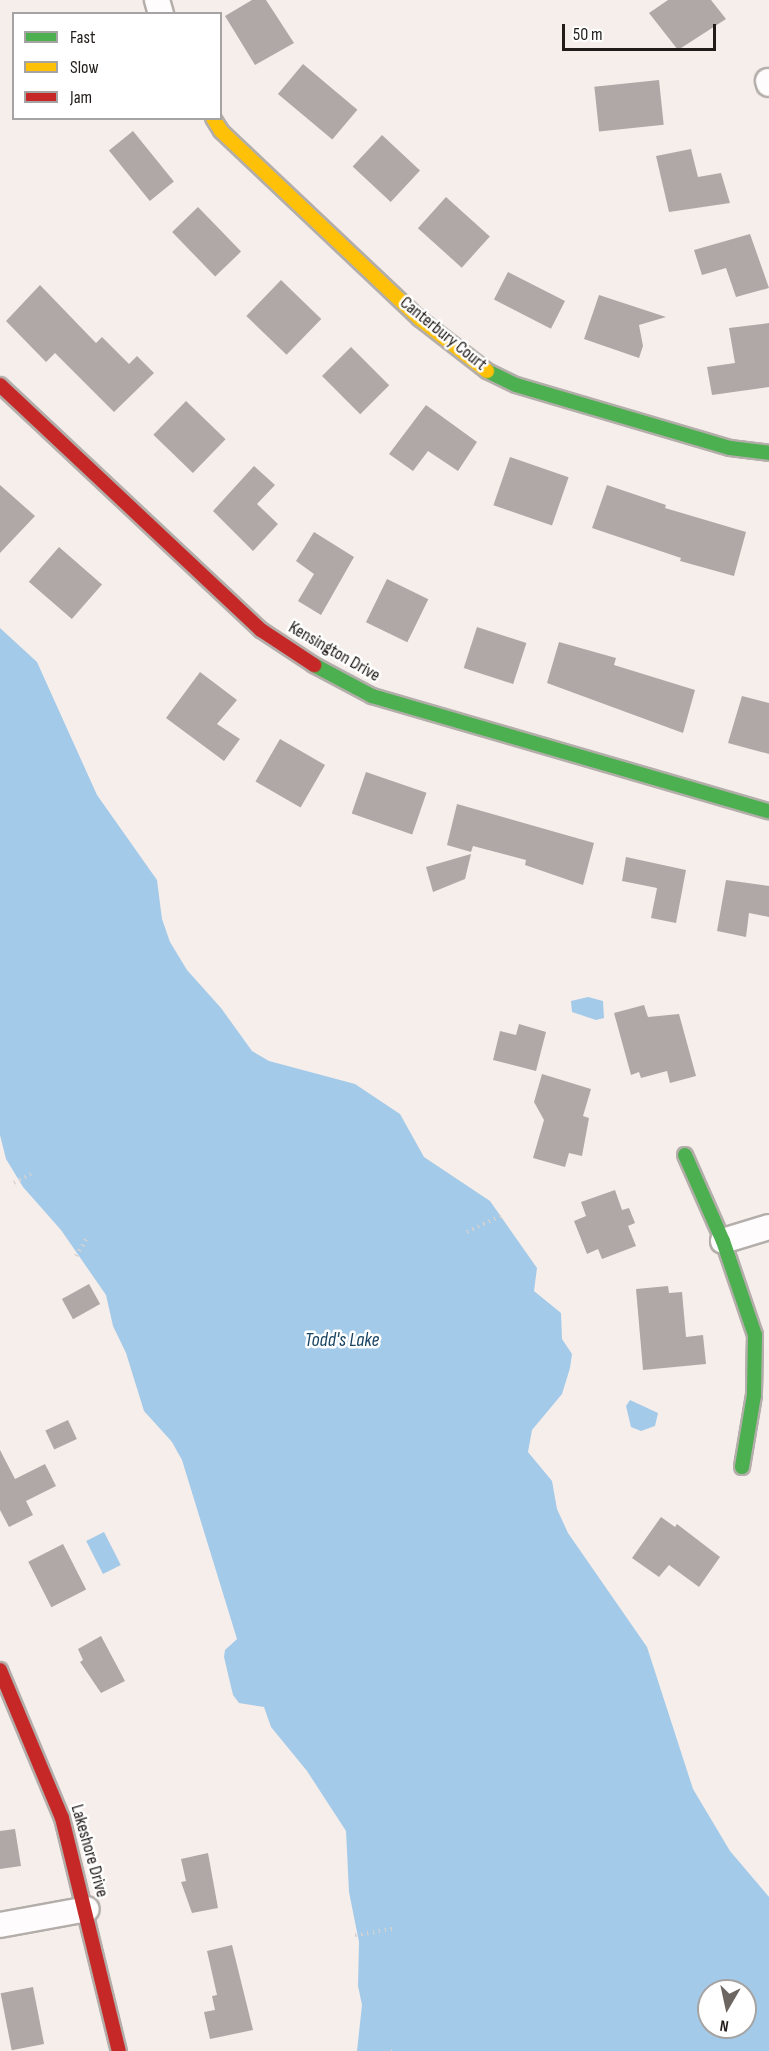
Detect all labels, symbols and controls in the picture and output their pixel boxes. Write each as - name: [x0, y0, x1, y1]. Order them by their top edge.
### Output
- legend: [12, 12, 222, 120]
- scale bar: [565, 12, 720, 50]
- text: 50 m: [573, 24, 603, 45]
- text: Fast: [70, 27, 95, 48]
- text: Slow: [70, 57, 99, 78]
- text: Jam: [70, 87, 92, 108]
- street label: Canterbury Court: [395, 292, 491, 376]
- street label: Kensington Drive: [284, 617, 384, 687]
- water label: Todd's Lake: [305, 1328, 379, 1352]
- street label: Lakeshore Drive: [65, 1802, 113, 1900]
- north arrow: [697, 1979, 757, 2039]
- text: N: [719, 2015, 730, 2035]

